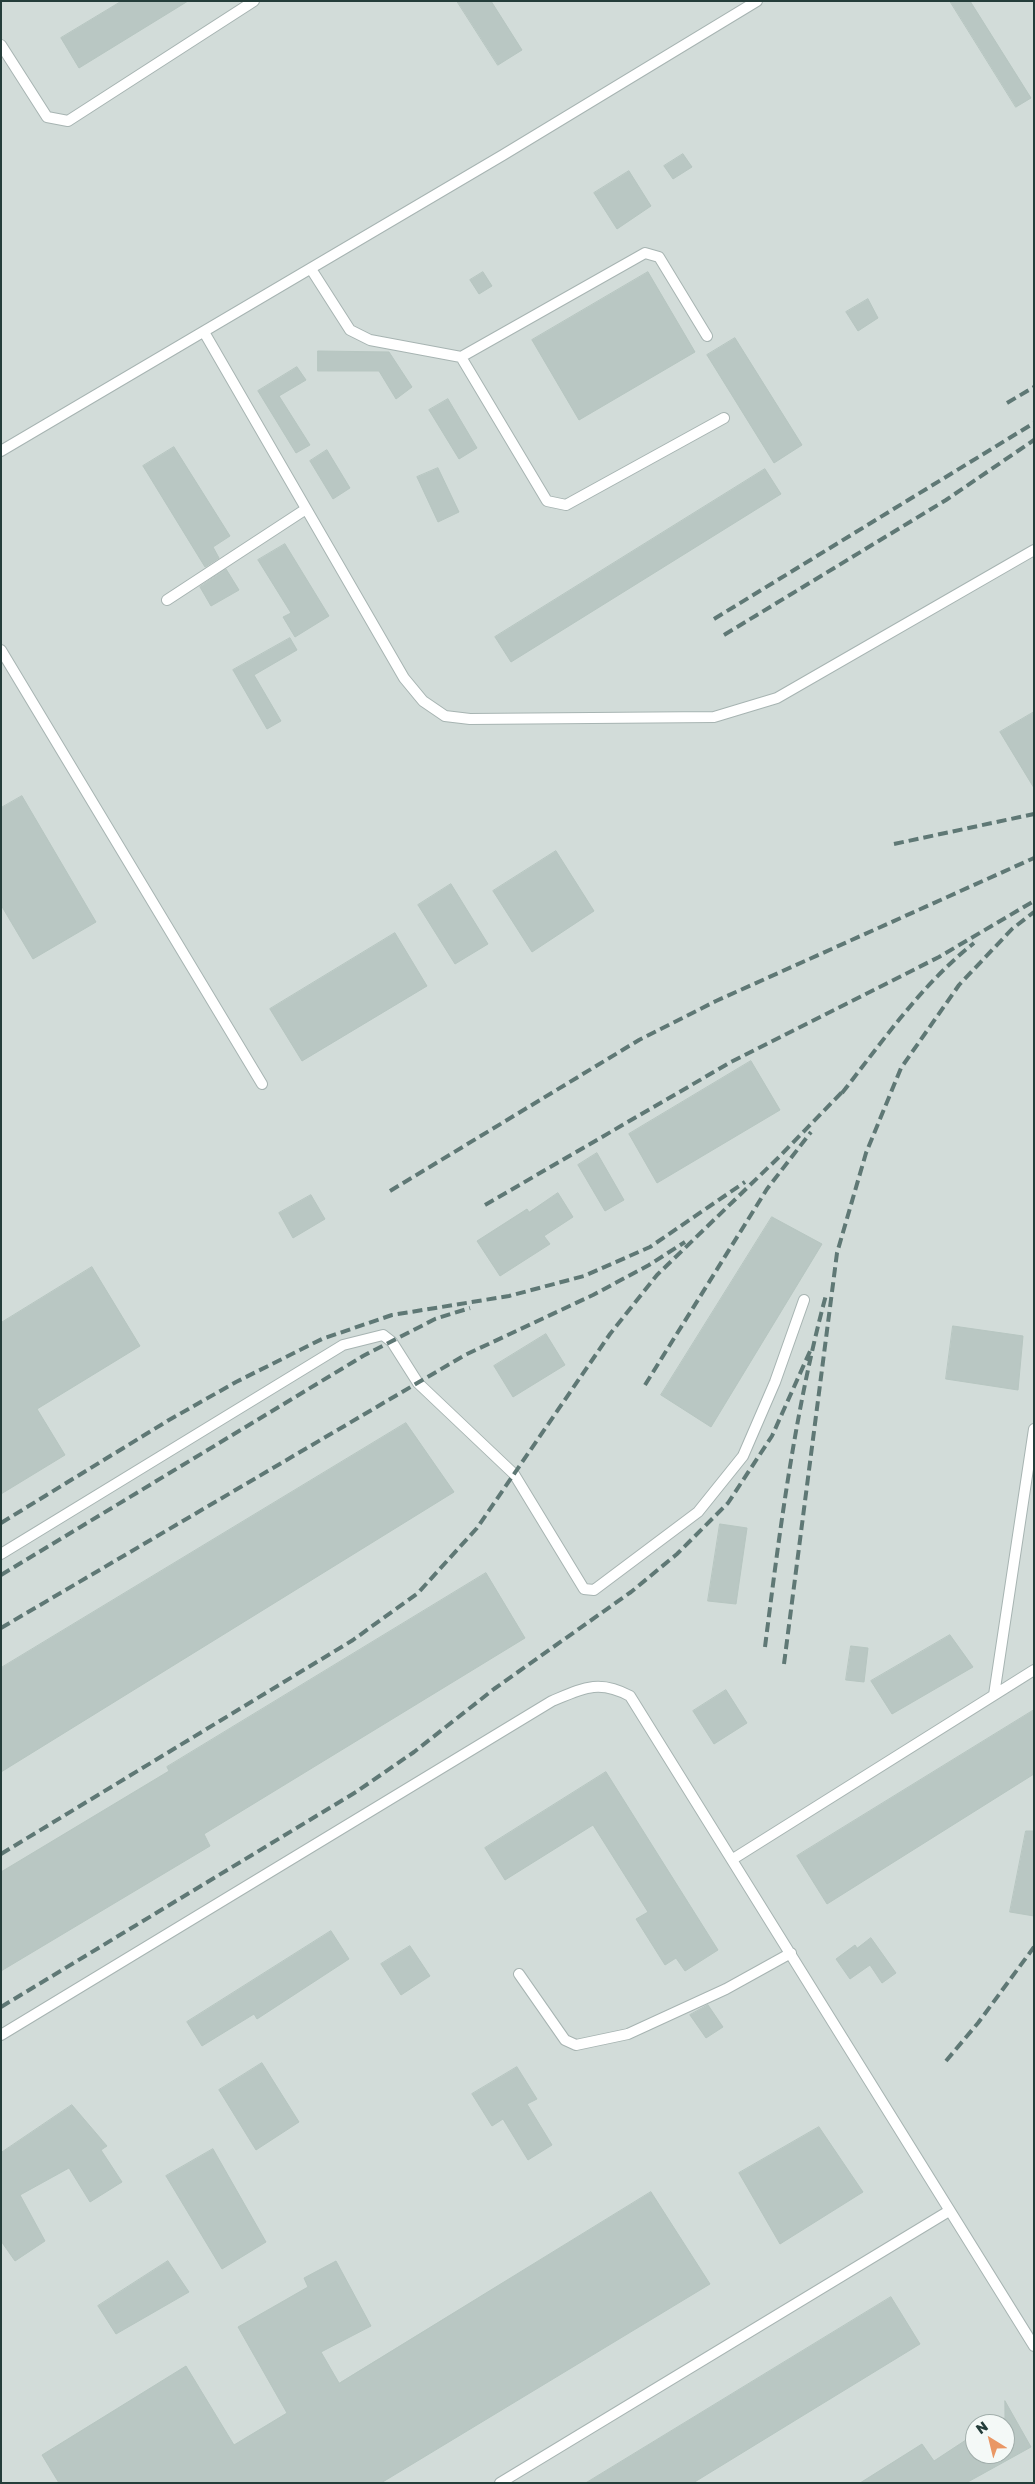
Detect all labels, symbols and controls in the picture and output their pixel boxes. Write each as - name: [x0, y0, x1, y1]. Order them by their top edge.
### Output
- north arrow: [965, 2414, 1015, 2464]
- text: N: [972, 2417, 991, 2437]

